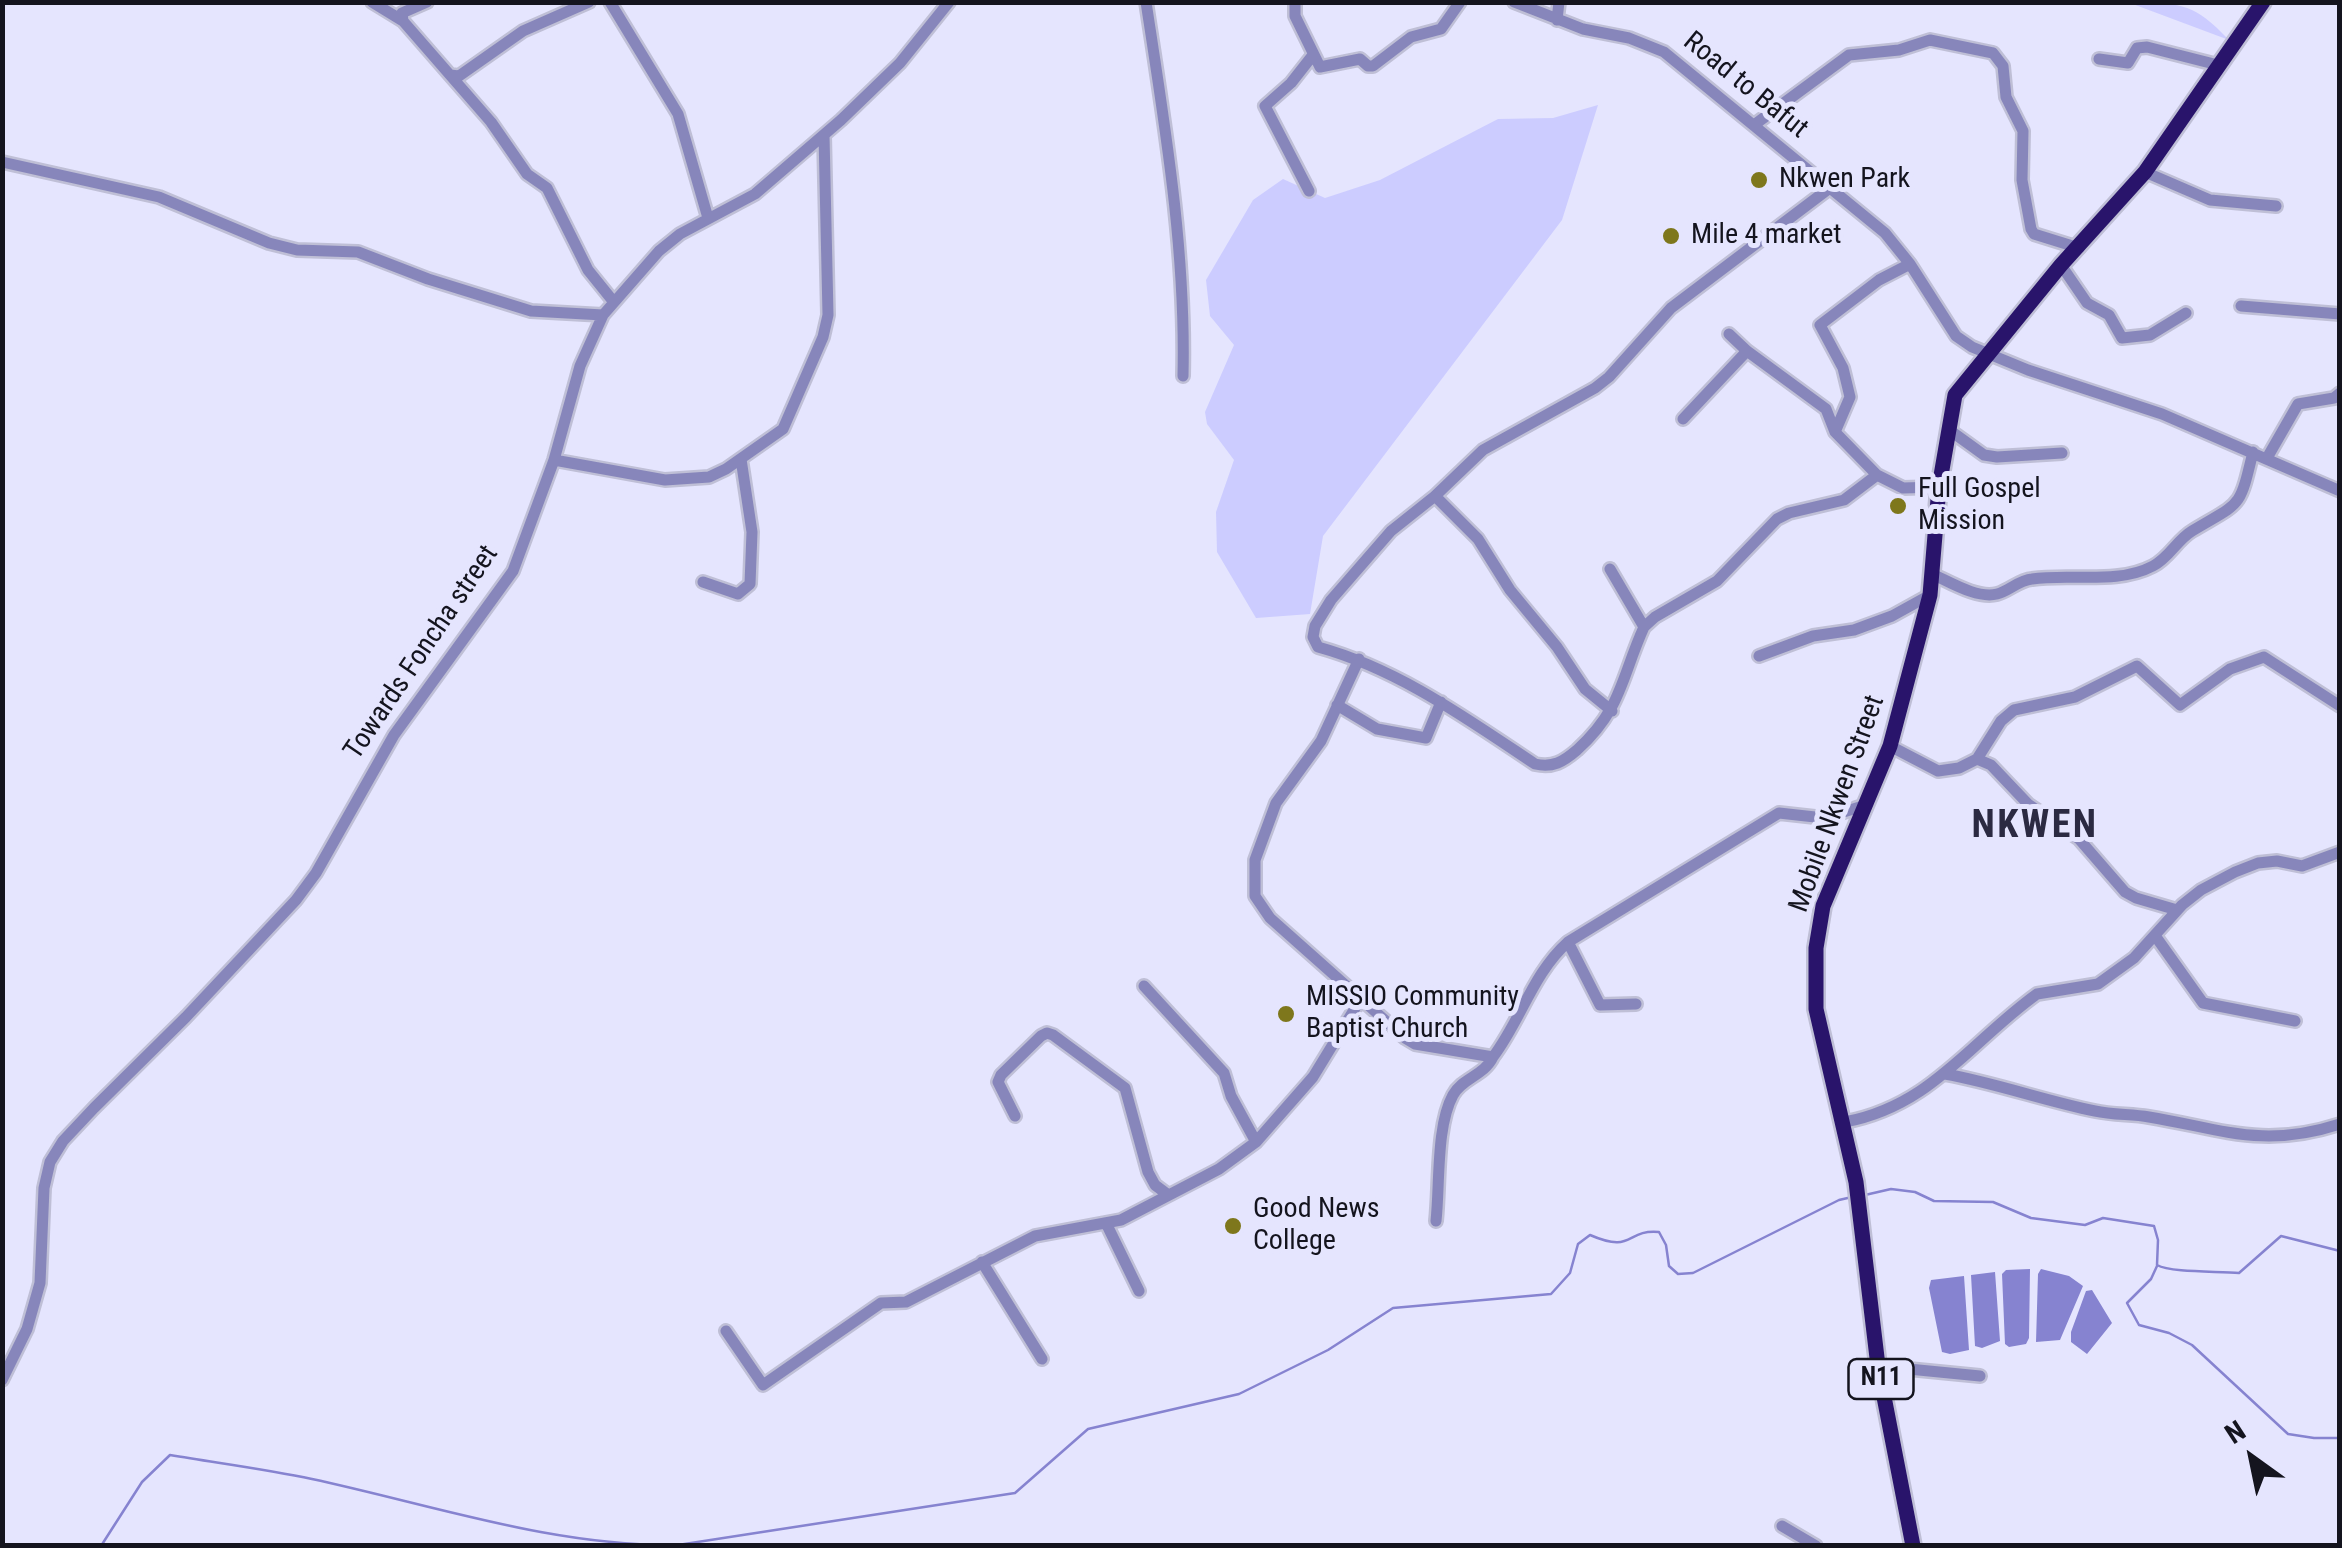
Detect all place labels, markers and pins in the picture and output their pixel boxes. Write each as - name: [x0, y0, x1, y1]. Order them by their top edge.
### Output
- place label: Nkwen Park: [1779, 163, 1910, 197]
- marker: Nkwen Park: [1748, 169, 1770, 191]
- place label: Mile 4 market: [1691, 219, 1842, 253]
- marker: Mile 4 market: [1660, 225, 1682, 247]
- place label: Full Gospel Mission: [1918, 473, 2041, 539]
- marker: Full Gospel Mission: [1887, 495, 1909, 517]
- place label: MISSIO Community Baptist Church: [1306, 981, 1519, 1047]
- marker: MISSIO Community Baptist Church: [1275, 1003, 1297, 1025]
- place label: Good News College: [1253, 1193, 1379, 1259]
- marker: Good News College: [1222, 1215, 1244, 1237]

